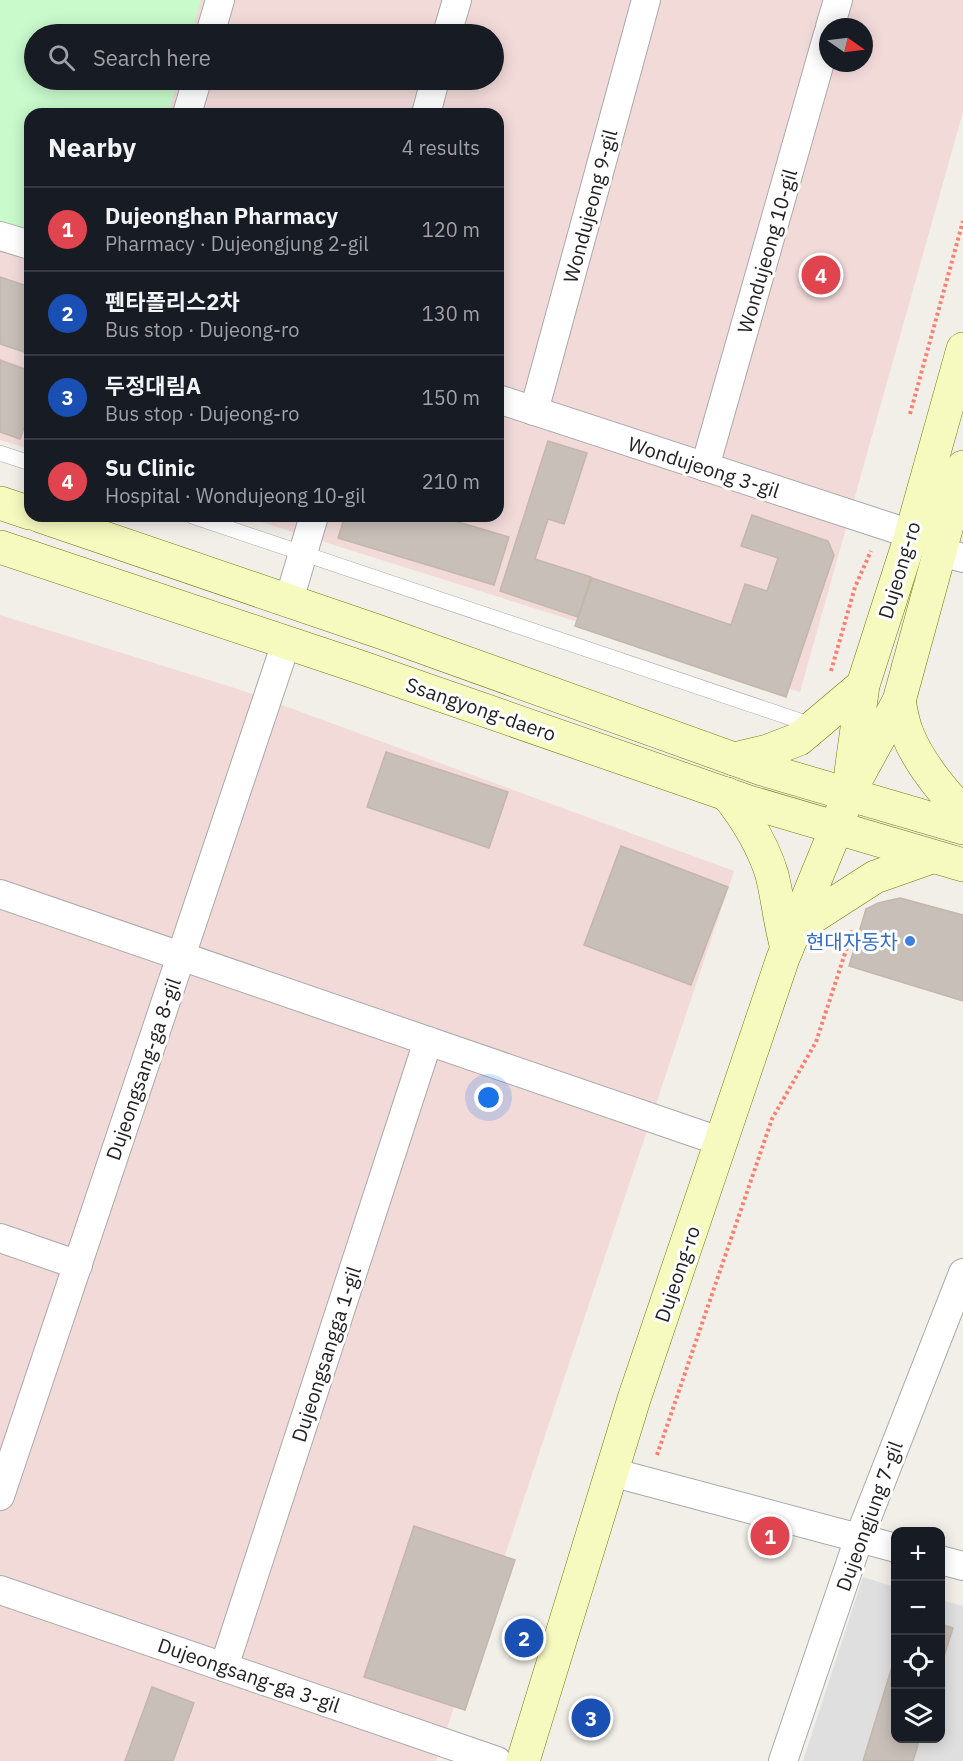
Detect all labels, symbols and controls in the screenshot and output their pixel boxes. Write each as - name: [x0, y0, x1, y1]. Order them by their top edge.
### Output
- north arrow: [819, 18, 873, 72]
- search box: [24, 24, 504, 90]
- icon: search: [45, 41, 78, 74]
- text: Search here: [93, 43, 211, 72]
- street label: Wondujeong 9-gil: [557, 126, 623, 286]
- text: Nearby: [48, 130, 136, 164]
- text: 4 results: [402, 134, 480, 161]
- street label: Wondujeong 10-gil: [731, 166, 803, 336]
- text: Dujeonghan Pharmacy: [105, 201, 338, 230]
- text: 1: [62, 216, 74, 243]
- text: 120 m: [422, 216, 480, 243]
- text: Pharmacy · Dujeongjung 2-gil: [105, 230, 369, 257]
- pin: 4: [802, 252, 840, 298]
- text: 펜타폴리스2차: [105, 287, 240, 316]
- text: 2: [62, 300, 74, 327]
- text: 130 m: [422, 300, 480, 327]
- text: Bus stop · Dujeong-ro: [105, 316, 299, 343]
- text: 두정대림A: [105, 371, 201, 400]
- text: 3: [62, 384, 74, 411]
- text: 150 m: [422, 384, 480, 411]
- text: Bus stop · Dujeong-ro: [105, 400, 299, 427]
- street label: Wondujeong 3-gil: [625, 430, 783, 504]
- text: Su Clinic: [105, 453, 195, 482]
- text: 4: [62, 468, 74, 495]
- text: 210 m: [422, 468, 480, 495]
- text: Hospital · Wondujeong 10-gil: [105, 482, 366, 509]
- street label: Dujeong-ro: [871, 518, 927, 622]
- street label: Ssangyong-daero: [402, 671, 560, 747]
- place label: 현대자동차: [806, 928, 898, 955]
- marker: 현대자동차: [903, 934, 917, 948]
- street label: Dujeongsang-ga 8-gil: [99, 974, 187, 1164]
- your location: [474, 1083, 503, 1112]
- street label: Dujeong-ro: [648, 1222, 706, 1326]
- street label: Dujeongsangga 1-gil: [285, 1263, 367, 1445]
- street label: Dujeongjung 7-gil: [829, 1437, 909, 1595]
- pin: 1: [750, 1514, 790, 1558]
- map controls: [891, 1527, 945, 1743]
- button: +: [891, 1527, 945, 1581]
- button: −: [891, 1581, 945, 1635]
- pin: 2: [504, 1616, 544, 1660]
- street label: Dujeongsang-ga 3-gil: [154, 1631, 344, 1719]
- button: locate: [891, 1635, 945, 1689]
- button: layers: [891, 1689, 945, 1743]
- pin: 3: [572, 1696, 610, 1740]

